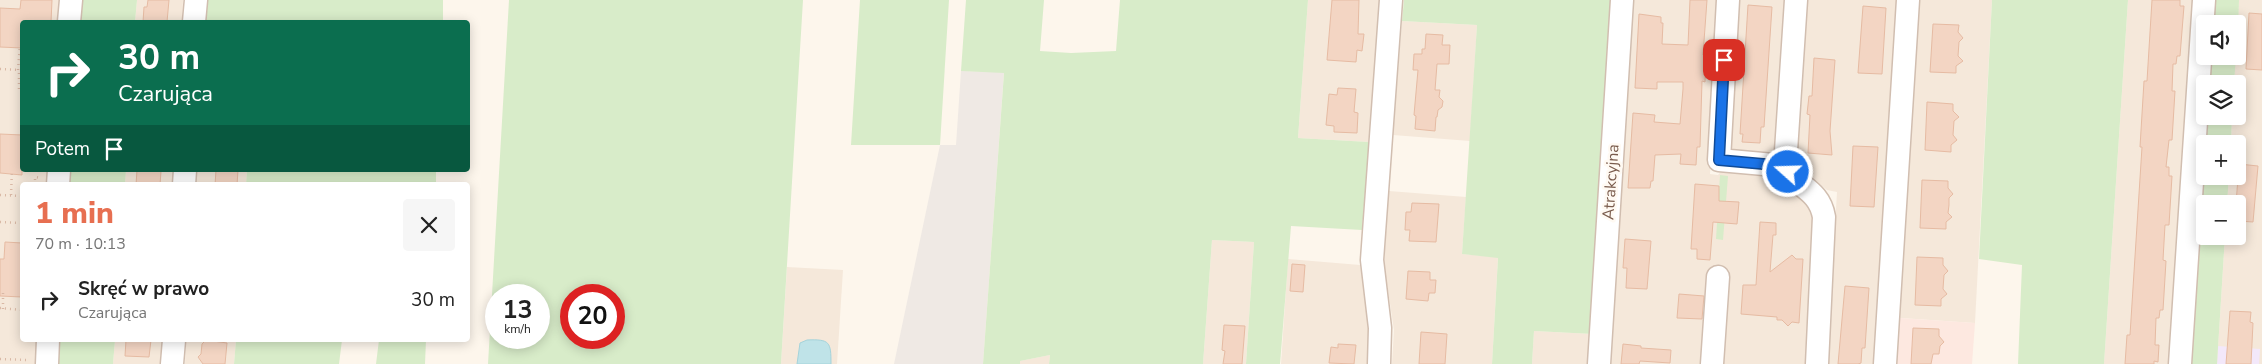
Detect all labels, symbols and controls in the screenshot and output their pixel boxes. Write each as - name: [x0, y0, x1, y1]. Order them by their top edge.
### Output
- map controls: [2196, 15, 2246, 245]
- button: sound: [2196, 15, 2246, 65]
- text: 30 m: [118, 34, 200, 81]
- pin: [1703, 39, 1745, 81]
- icon: right: [35, 40, 100, 105]
- icon: arrive: [1710, 46, 1738, 74]
- button: layers: [2196, 75, 2246, 125]
- text: Czarująca: [118, 79, 213, 109]
- icon: arrive: [100, 135, 128, 163]
- button: +: [2196, 135, 2246, 185]
- text: Potem: [35, 136, 90, 162]
- street label: Atrakcyjna: [1597, 143, 1625, 221]
- position arrow: [1761, 145, 1813, 197]
- text: 1 min: [35, 193, 114, 234]
- button: −: [2196, 195, 2246, 245]
- button: close: [403, 199, 455, 251]
- text: 70 m · 10:13: [35, 233, 126, 255]
- text: Skręć w prawo: [78, 276, 209, 302]
- speed limit sign: 20: [560, 284, 625, 349]
- icon: right: [35, 286, 63, 314]
- text: 30 m: [411, 287, 455, 313]
- text: 13: [502, 293, 533, 327]
- text: Czarująca: [78, 302, 147, 324]
- text: km/h: [504, 321, 531, 337]

